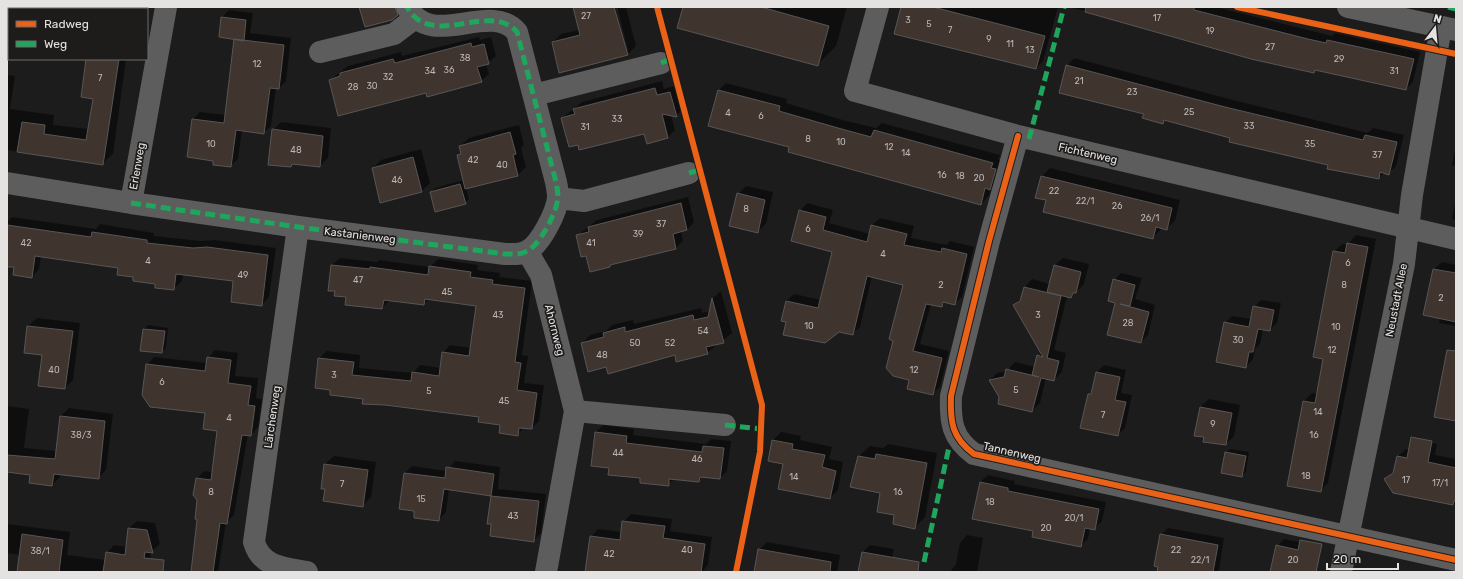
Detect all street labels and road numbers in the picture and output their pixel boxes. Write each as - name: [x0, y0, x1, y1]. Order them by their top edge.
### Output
- street label: Fichtenweg: [1057, 140, 1119, 167]
- street label: Erlenweg: [127, 141, 148, 191]
- street label: Kastanienweg: [323, 225, 396, 246]
- street label: Neustadt Allee: [1383, 262, 1410, 338]
- street label: Ahornweg: [542, 303, 567, 357]
- street label: Lärchenweg: [262, 385, 283, 449]
- street label: Tannenweg: [982, 440, 1042, 465]

